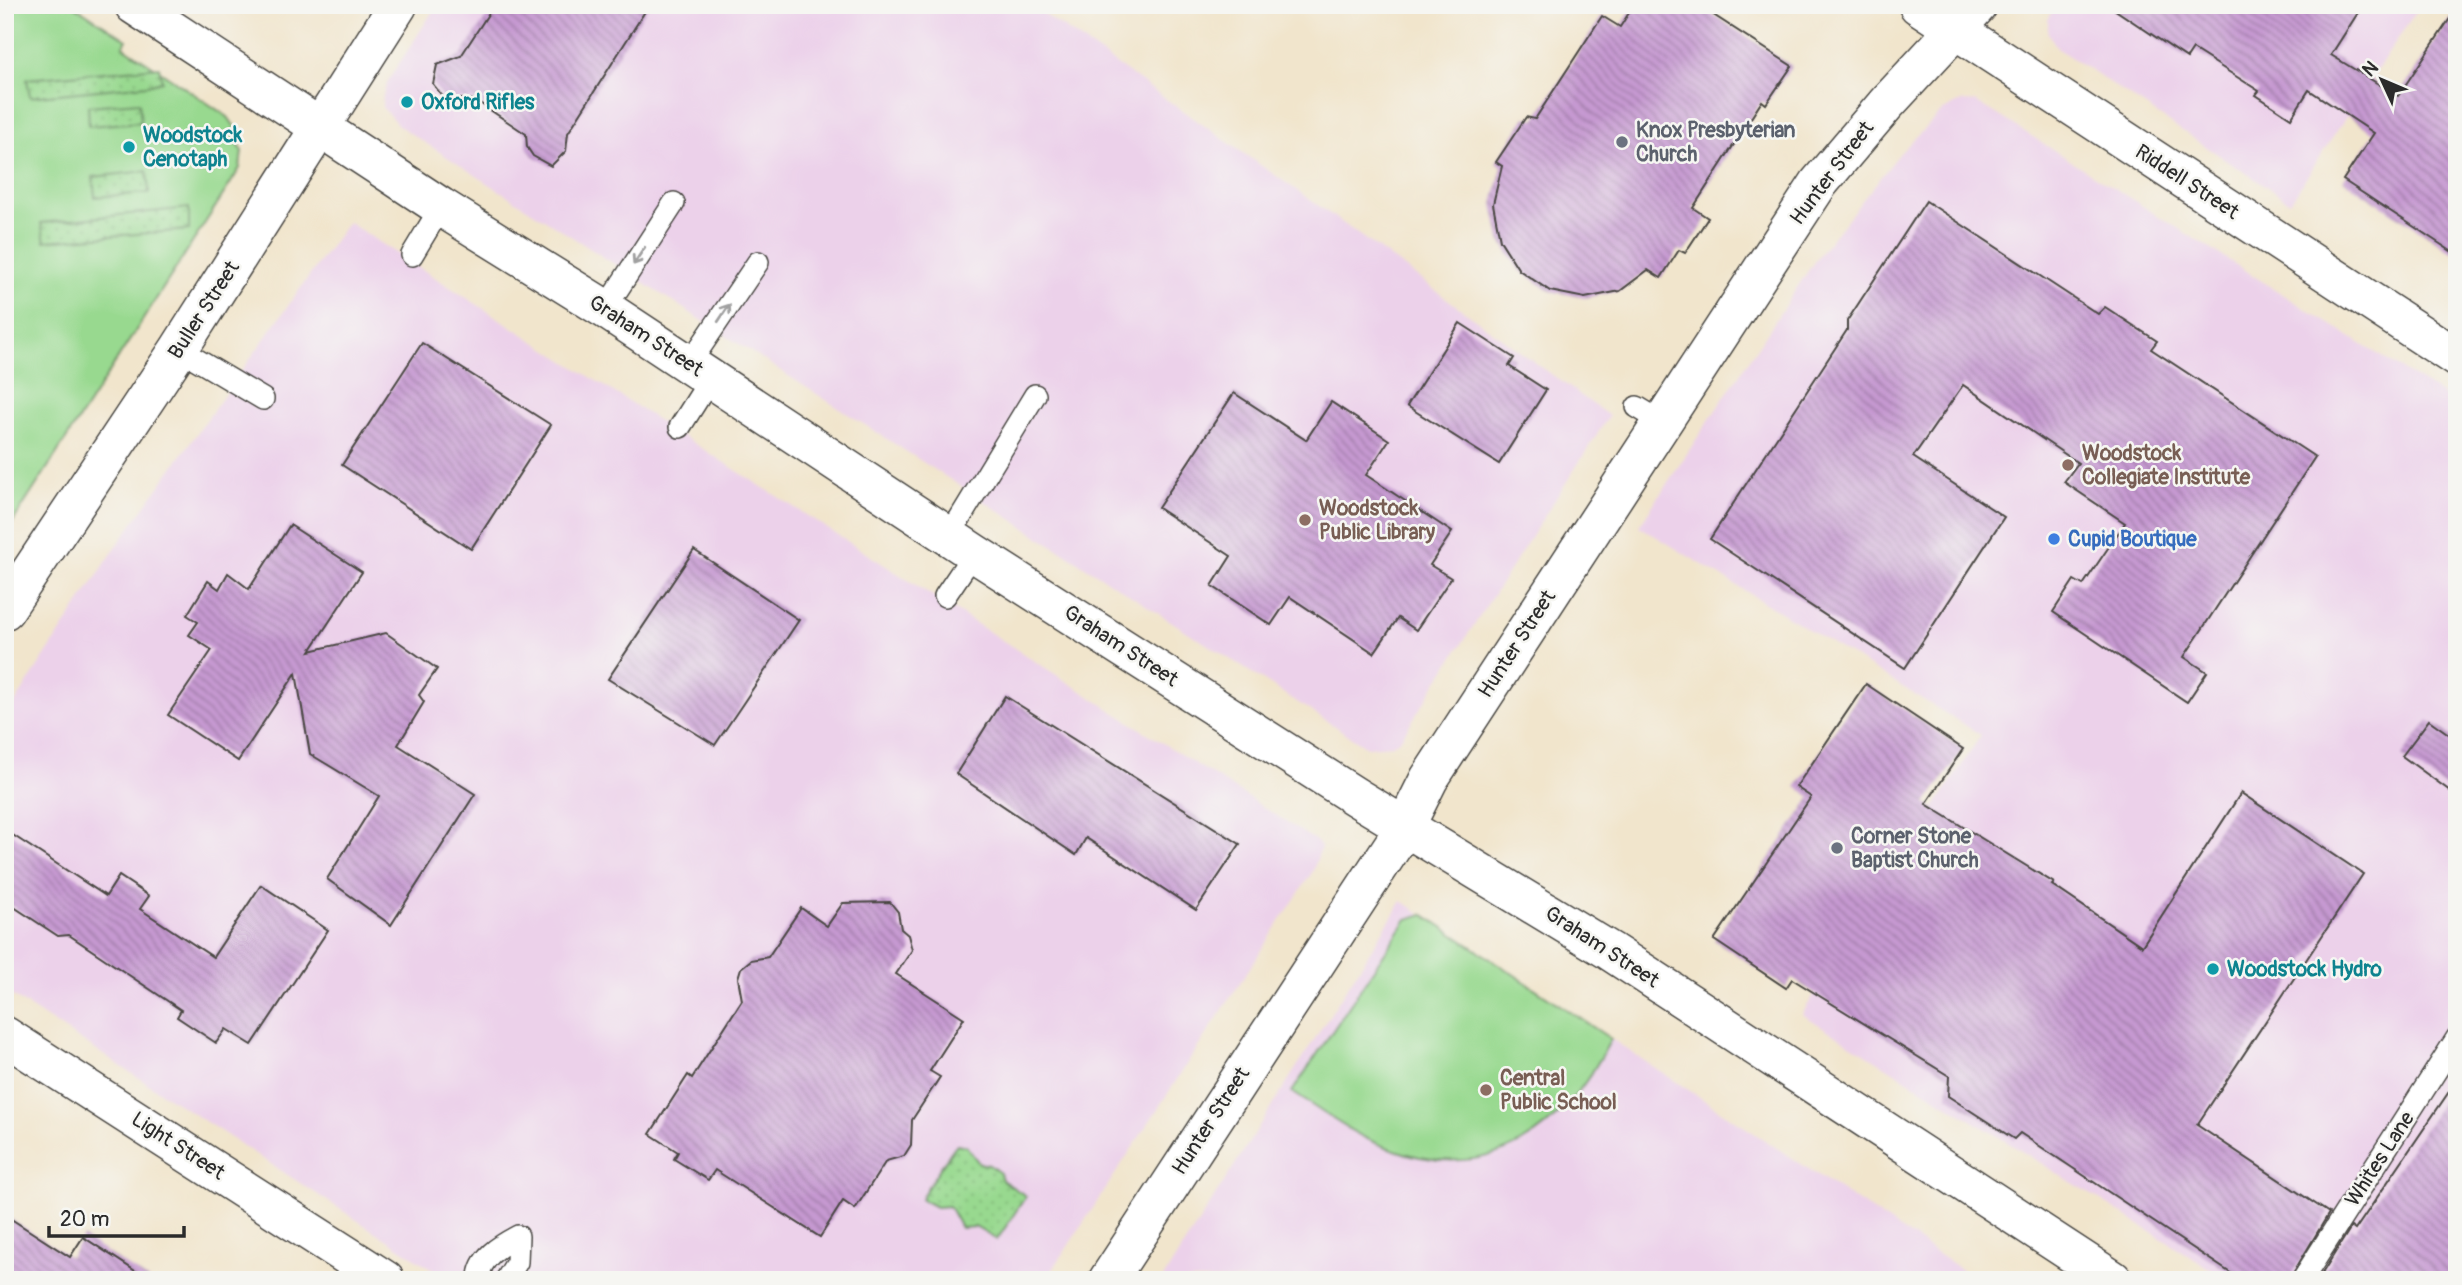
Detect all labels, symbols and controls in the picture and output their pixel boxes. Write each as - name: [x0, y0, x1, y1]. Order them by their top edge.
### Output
- north arrow: [2346, 46, 2416, 116]
- text: N: [2357, 56, 2384, 82]
- place label: Oxford Rifles: [421, 89, 535, 116]
- marker: Oxford Rifles: [399, 94, 415, 110]
- street label: Hunter Street: [1784, 115, 1880, 230]
- place label: Knox Presbyterian Church: [1636, 117, 1796, 168]
- place label: Woodstock Cenotaph: [143, 122, 243, 173]
- marker: Knox Presbyterian Church: [1614, 134, 1630, 150]
- street label: Riddell Street: [2130, 138, 2245, 226]
- marker: Woodstock Cenotaph: [121, 139, 137, 155]
- one-way arrow: [632, 246, 647, 265]
- street label: Buller Street: [162, 255, 246, 364]
- street label: Graham Street: [584, 289, 709, 383]
- one-way arrow: [716, 304, 731, 323]
- place label: Woodstock Collegiate Institute: [2082, 440, 2251, 491]
- marker: Woodstock Collegiate Institute: [2060, 457, 2076, 473]
- place label: Woodstock Public Library: [1319, 495, 1435, 546]
- marker: Woodstock Public Library: [1297, 512, 1313, 528]
- place label: Cupid Boutique: [2068, 526, 2197, 553]
- marker: Cupid Boutique: [2046, 531, 2062, 547]
- street label: Hunter Street: [1472, 584, 1562, 703]
- street label: Graham Street: [1059, 599, 1184, 693]
- place label: Corner Stone Baptist Church: [1851, 823, 1979, 874]
- marker: Corner Stone Baptist Church: [1829, 840, 1845, 856]
- street label: Graham Street: [1540, 900, 1665, 994]
- place label: Woodstock Hydro: [2227, 956, 2383, 983]
- marker: Woodstock Hydro: [2205, 961, 2221, 977]
- street label: Hunter Street: [1166, 1061, 1256, 1180]
- place label: Central Public School: [1500, 1065, 1617, 1116]
- marker: Central Public School: [1478, 1082, 1494, 1098]
- street label: Light Street: [126, 1106, 230, 1187]
- street label: Whites Lane: [2339, 1106, 2421, 1212]
- scale bar: [49, 1194, 184, 1238]
- text: 20 m: [60, 1206, 109, 1233]

